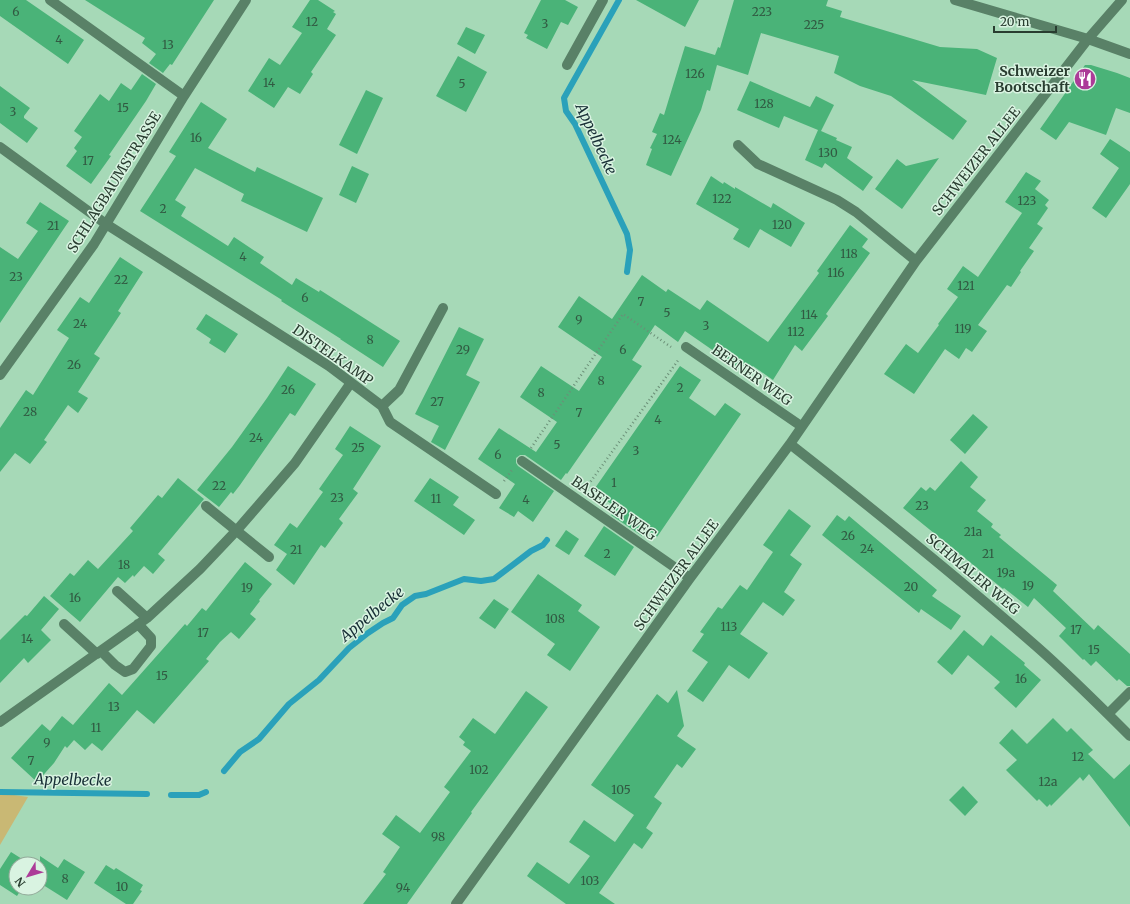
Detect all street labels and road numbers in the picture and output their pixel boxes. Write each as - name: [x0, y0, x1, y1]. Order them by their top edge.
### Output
- street label: SCHWEIZER ALLEE: [928, 103, 1024, 219]
- street label: SCHLAGBAUMSTRASSE: [63, 108, 165, 256]
- street label: DISTELKAMP: [289, 321, 377, 389]
- street label: BERNER WEG: [708, 341, 796, 409]
- street label: BASELER WEG: [568, 472, 660, 544]
- street label: SCHWEIZER ALLEE: [630, 516, 722, 634]
- street label: SCHMALER WEG: [922, 530, 1024, 618]

